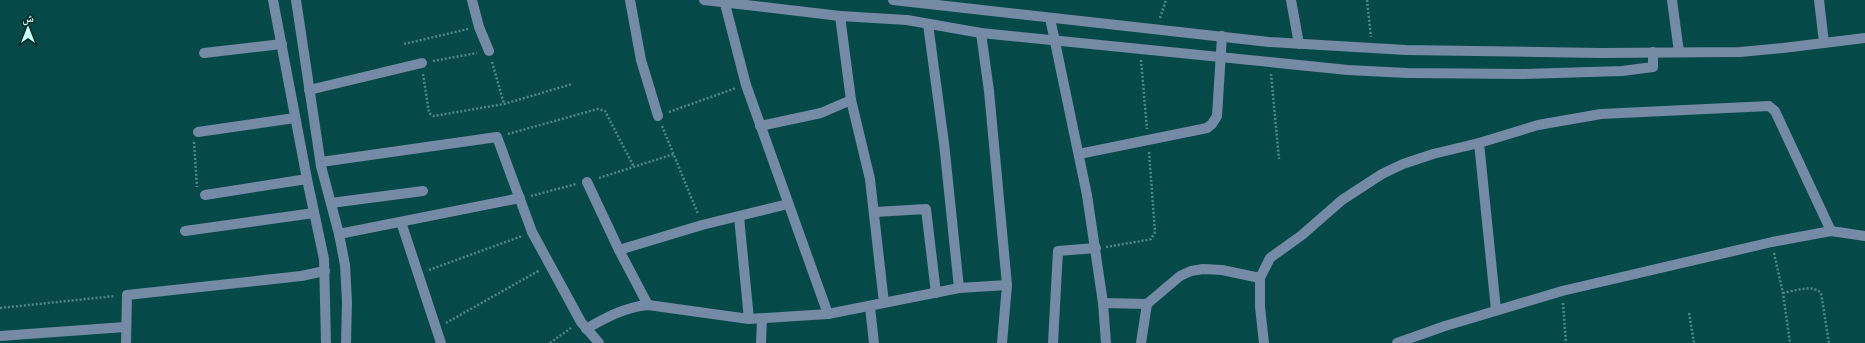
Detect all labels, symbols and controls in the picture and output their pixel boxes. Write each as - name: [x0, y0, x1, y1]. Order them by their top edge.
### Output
- north arrow: [8, 8, 48, 48]
- text: ش: [22, 13, 34, 26]

